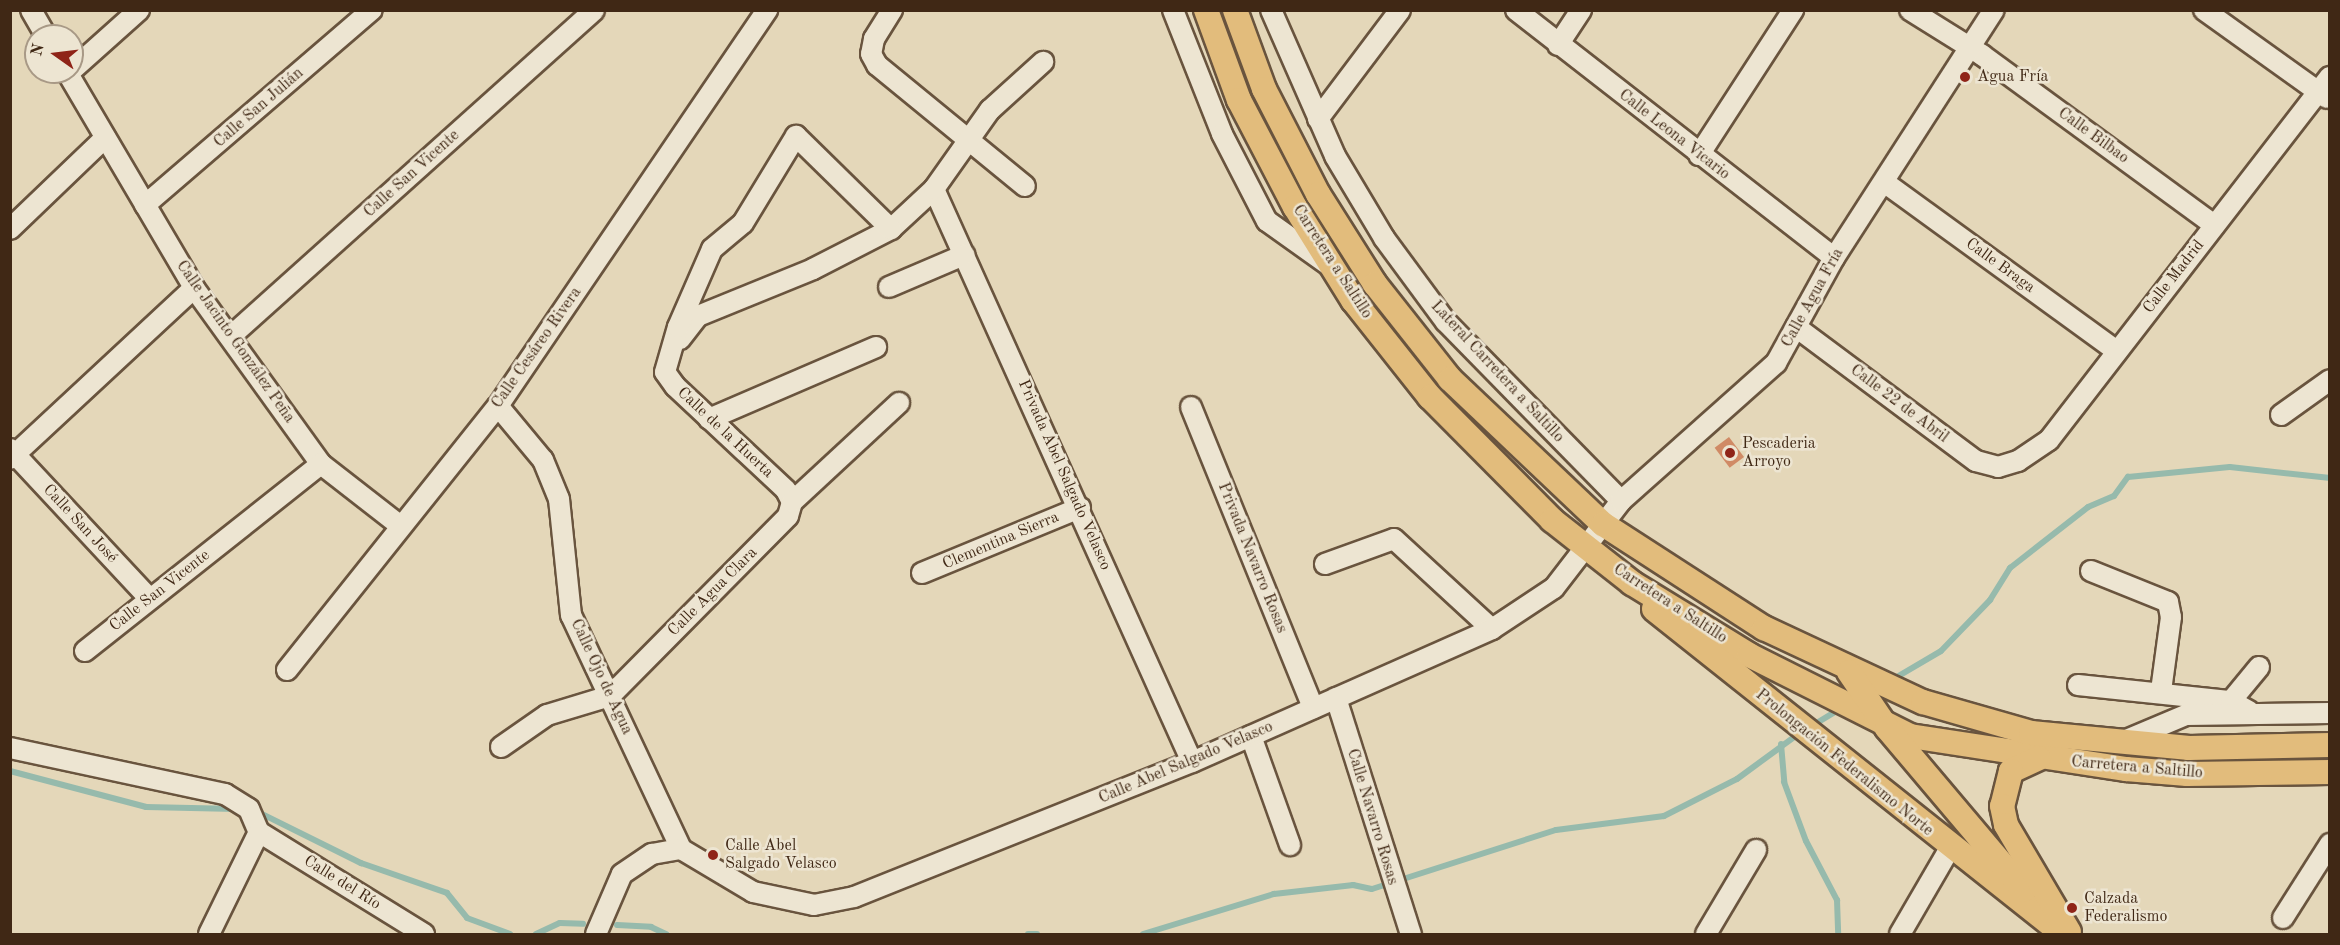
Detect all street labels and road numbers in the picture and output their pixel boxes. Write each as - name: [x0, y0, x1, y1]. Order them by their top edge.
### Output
- street label: Calle San Julián: [210, 64, 308, 152]
- street label: Calle Leona Vicario: [1615, 86, 1733, 184]
- street label: Calle Bilbao: [2054, 104, 2132, 168]
- street label: Calle San Vicente: [360, 126, 464, 222]
- street label: Carretera a Saltillo: [1288, 201, 1376, 323]
- street label: Calle Braga: [1962, 234, 2038, 298]
- street label: Calle Madrid: [2139, 236, 2209, 318]
- street label: Calle Agua Fría: [1778, 245, 1848, 351]
- street label: Calle Jacinto González Peña: [172, 257, 298, 427]
- street label: Calle Cesáreo Rivera: [488, 284, 586, 412]
- street label: Lateral Carretera a Saltillo: [1426, 297, 1568, 447]
- street label: Calle 22 de Abril: [1846, 361, 1952, 447]
- street label: Privada Abel Salgado Velasco: [1013, 377, 1115, 573]
- street label: Calle de la Huerta: [673, 383, 777, 483]
- street label: Privada Navarro Rosas: [1213, 480, 1291, 636]
- street label: Calle San José: [39, 481, 121, 567]
- street label: Clementina Sierra: [940, 508, 1062, 574]
- street label: Calle Agua Clara: [664, 543, 762, 641]
- street label: Calle San Vicente: [106, 546, 214, 636]
- street label: Carretera a Saltillo: [1609, 560, 1731, 648]
- street label: Calle Ojo de Agua: [566, 616, 636, 738]
- street label: Prolongación Federalismo Norte: [1751, 685, 1937, 841]
- street label: Calle Abel Salgado Velasco: [1096, 718, 1276, 808]
- street label: Calle Navarro Rosas: [1342, 747, 1402, 887]
- street label: Carretera a Saltillo: [2070, 753, 2204, 783]
- street label: Calle del Río: [300, 852, 384, 914]

